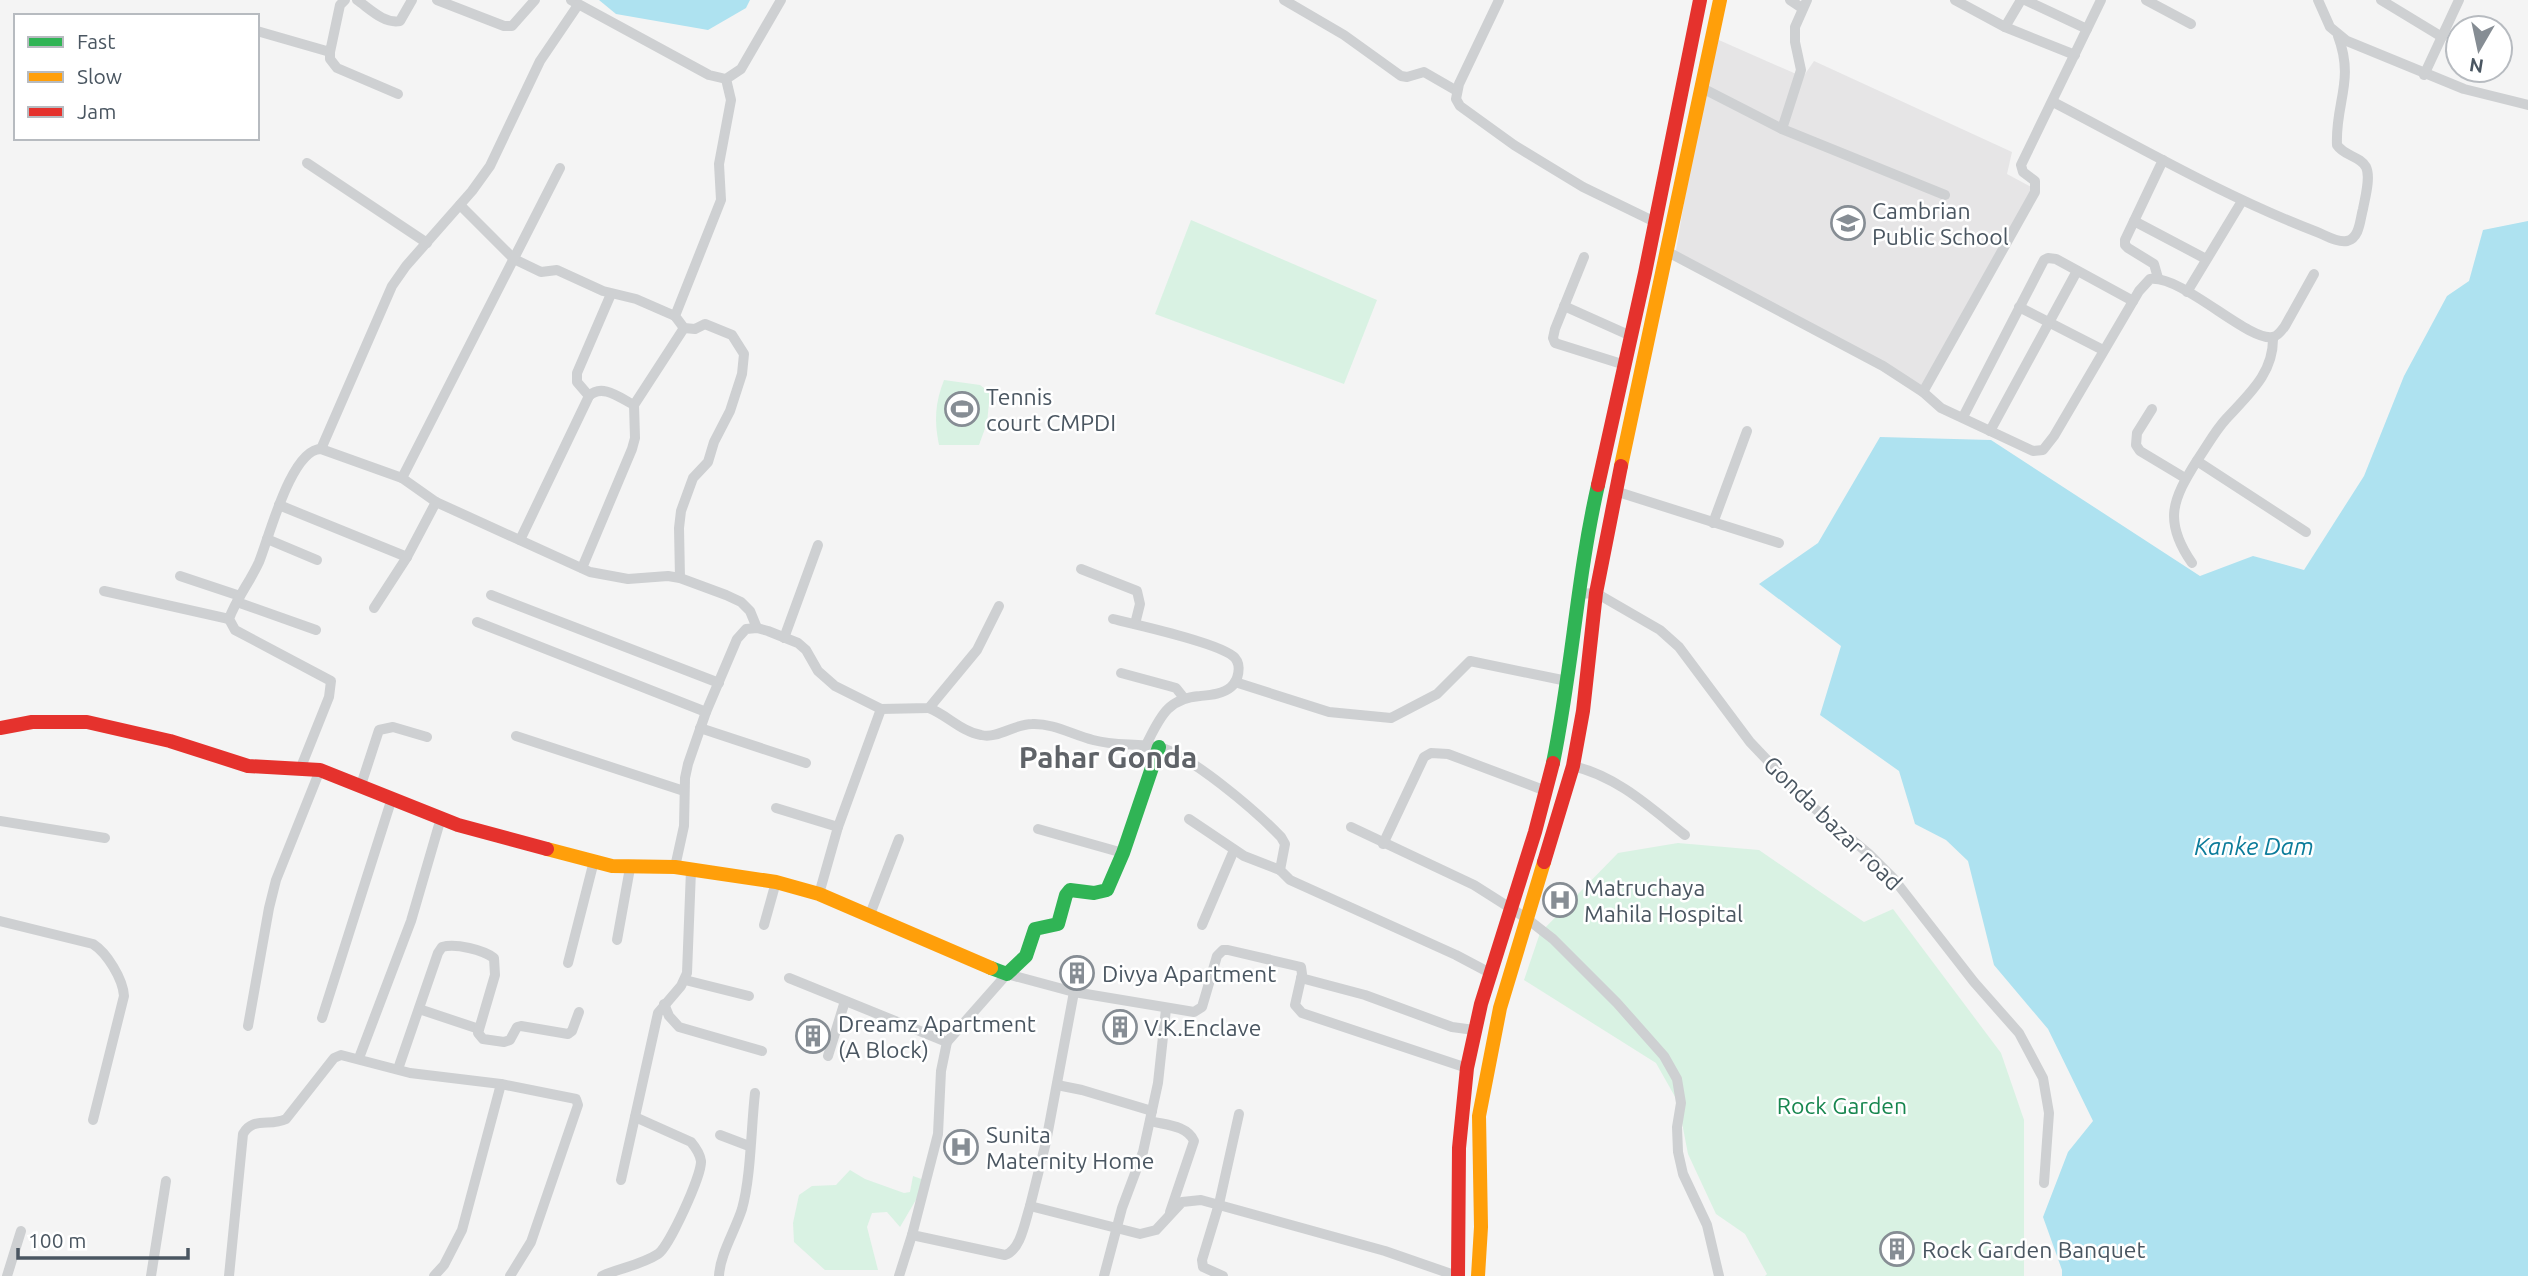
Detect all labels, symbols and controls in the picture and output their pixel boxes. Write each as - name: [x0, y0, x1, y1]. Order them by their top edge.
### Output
- legend: [14, 14, 259, 140]
- north arrow: [2444, 14, 2514, 84]
- text: Fast: [77, 29, 115, 53]
- text: N: [2468, 54, 2485, 78]
- text: Slow: [77, 64, 122, 88]
- text: Jam: [77, 99, 116, 123]
- place label: Cambrian Public School: [1872, 198, 2009, 249]
- school or university icon: Cambrian Public School: [1829, 204, 1867, 242]
- place label: Tennis court CMPDI: [986, 384, 1116, 435]
- sports icon: Tennis court CMPDI: [943, 390, 981, 428]
- district label: Pahar Gonda: [1019, 740, 1197, 774]
- street label: Gonda bazar road: [1759, 751, 1907, 895]
- water label: Kanke Dam: [2194, 833, 2314, 860]
- place label: Matruchaya Mahila Hospital: [1584, 875, 1743, 926]
- hospital icon: Matruchaya Mahila Hospital: [1541, 881, 1579, 919]
- building icon: Divya Apartment: [1058, 954, 1096, 992]
- place label: Divya Apartment: [1102, 961, 1276, 986]
- building icon: V.K.Enclave: [1101, 1008, 1139, 1046]
- place label: Dreamz Apartment (A Block): [838, 1011, 1036, 1063]
- place label: V.K.Enclave: [1144, 1015, 1261, 1040]
- building icon: Dreamz Apartment (A Block): [794, 1017, 832, 1055]
- park label: Rock Garden: [1777, 1093, 1907, 1118]
- place label: Sunita Maternity Home: [986, 1122, 1154, 1173]
- hospital icon: Sunita Maternity Home: [942, 1128, 980, 1166]
- scale bar: [18, 1216, 187, 1260]
- text: 100 m: [28, 1228, 86, 1252]
- building icon: Rock Garden Banquet: [1878, 1230, 1916, 1268]
- place label: Rock Garden Banquet: [1922, 1237, 2146, 1262]

